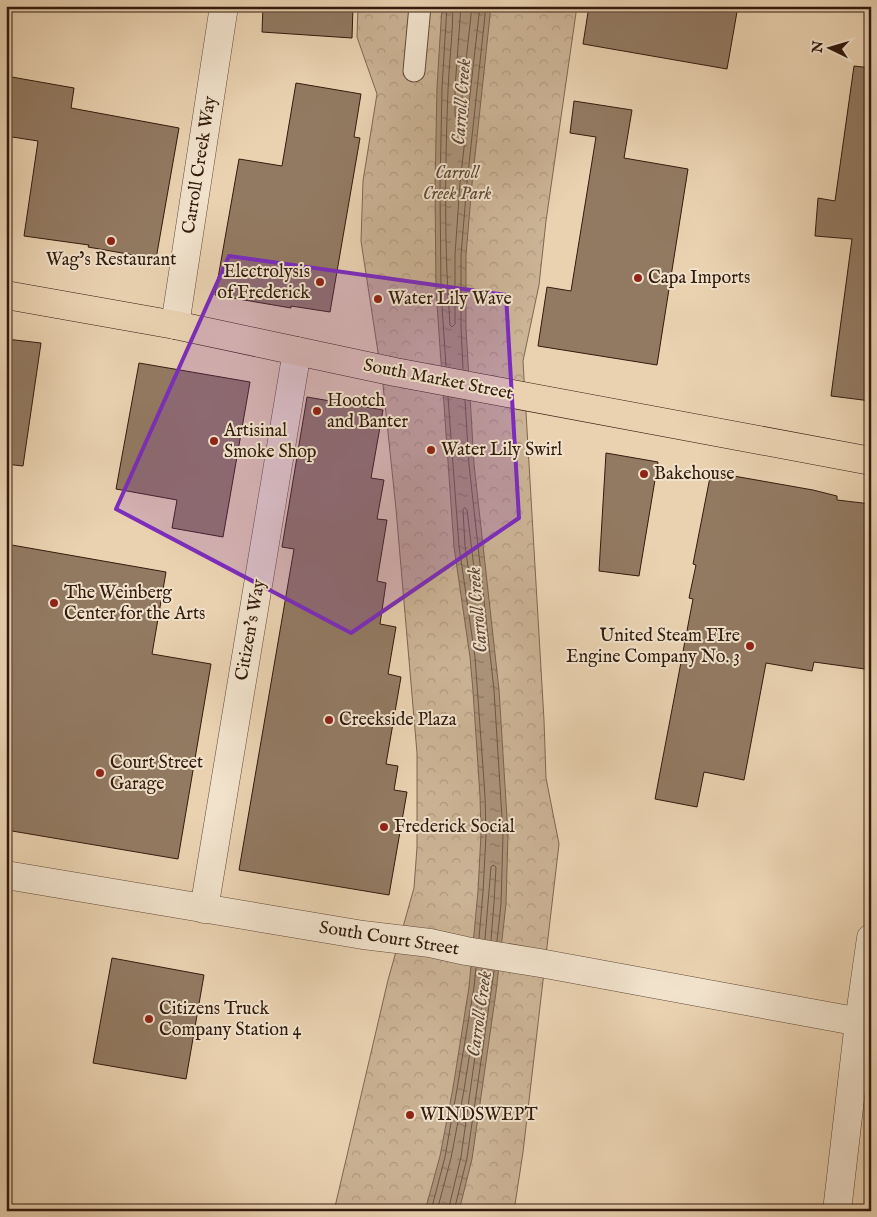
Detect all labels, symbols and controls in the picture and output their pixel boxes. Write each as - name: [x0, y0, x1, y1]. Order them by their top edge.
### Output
- north arrow: [804, 22, 854, 72]
- text: N: [808, 40, 828, 55]
- water label: Carroll Creek: [447, 58, 477, 146]
- street label: Carroll Creek Way: [178, 94, 222, 236]
- park label: Carroll Creek Park: [423, 162, 491, 206]
- marker: Wag’s Restaurant: [105, 235, 117, 247]
- place label: Wag’s Restaurant: [46, 249, 176, 272]
- place label: Electrolysis of Frederick: [217, 261, 310, 305]
- place label: Capa Imports: [648, 267, 750, 290]
- marker: Capa Imports: [632, 272, 644, 284]
- marker: Electrolysis of Frederick: [314, 276, 326, 288]
- place label: Water Lily Wave: [388, 288, 512, 311]
- marker: Water Lily Wave: [372, 293, 384, 305]
- street label: South Market Street: [361, 354, 515, 406]
- place label: Hootch and Banter: [327, 390, 409, 434]
- marker: Hootch and Banter: [311, 405, 323, 417]
- place label: Artisinal Smoke Shop: [223, 420, 317, 464]
- marker: Artisinal Smoke Shop: [208, 435, 220, 447]
- place label: Water Lily Swirl: [441, 439, 562, 462]
- marker: Water Lily Swirl: [425, 444, 437, 456]
- place label: Bakehouse: [654, 463, 735, 486]
- marker: Bakehouse: [638, 468, 650, 480]
- water label: Carroll Creek: [462, 566, 494, 654]
- street label: Citizen's Way: [231, 577, 271, 682]
- place label: The Weinberg Center for the Arts: [64, 582, 205, 626]
- marker: The Weinberg Center for the Arts: [48, 597, 60, 609]
- place label: United Steam FIre Engine Company No. 3: [566, 625, 740, 669]
- marker: United Steam FIre Engine Company No. 3: [744, 640, 756, 652]
- place label: Creekside Plaza: [339, 709, 457, 732]
- marker: Creekside Plaza: [323, 714, 335, 726]
- place label: Court Street Garage: [110, 752, 203, 796]
- marker: Court Street Garage: [94, 767, 106, 779]
- place label: Frederick Social: [394, 816, 515, 839]
- marker: Frederick Social: [378, 821, 390, 833]
- street label: South Court Street: [317, 917, 461, 961]
- water label: Carroll Creek: [462, 969, 498, 1058]
- place label: Citizens Truck Company Station 4: [159, 998, 301, 1042]
- marker: Citizens Truck Company Station 4: [143, 1013, 155, 1025]
- place label: WINDSWEPT: [420, 1104, 538, 1127]
- marker: WINDSWEPT: [404, 1109, 416, 1121]

